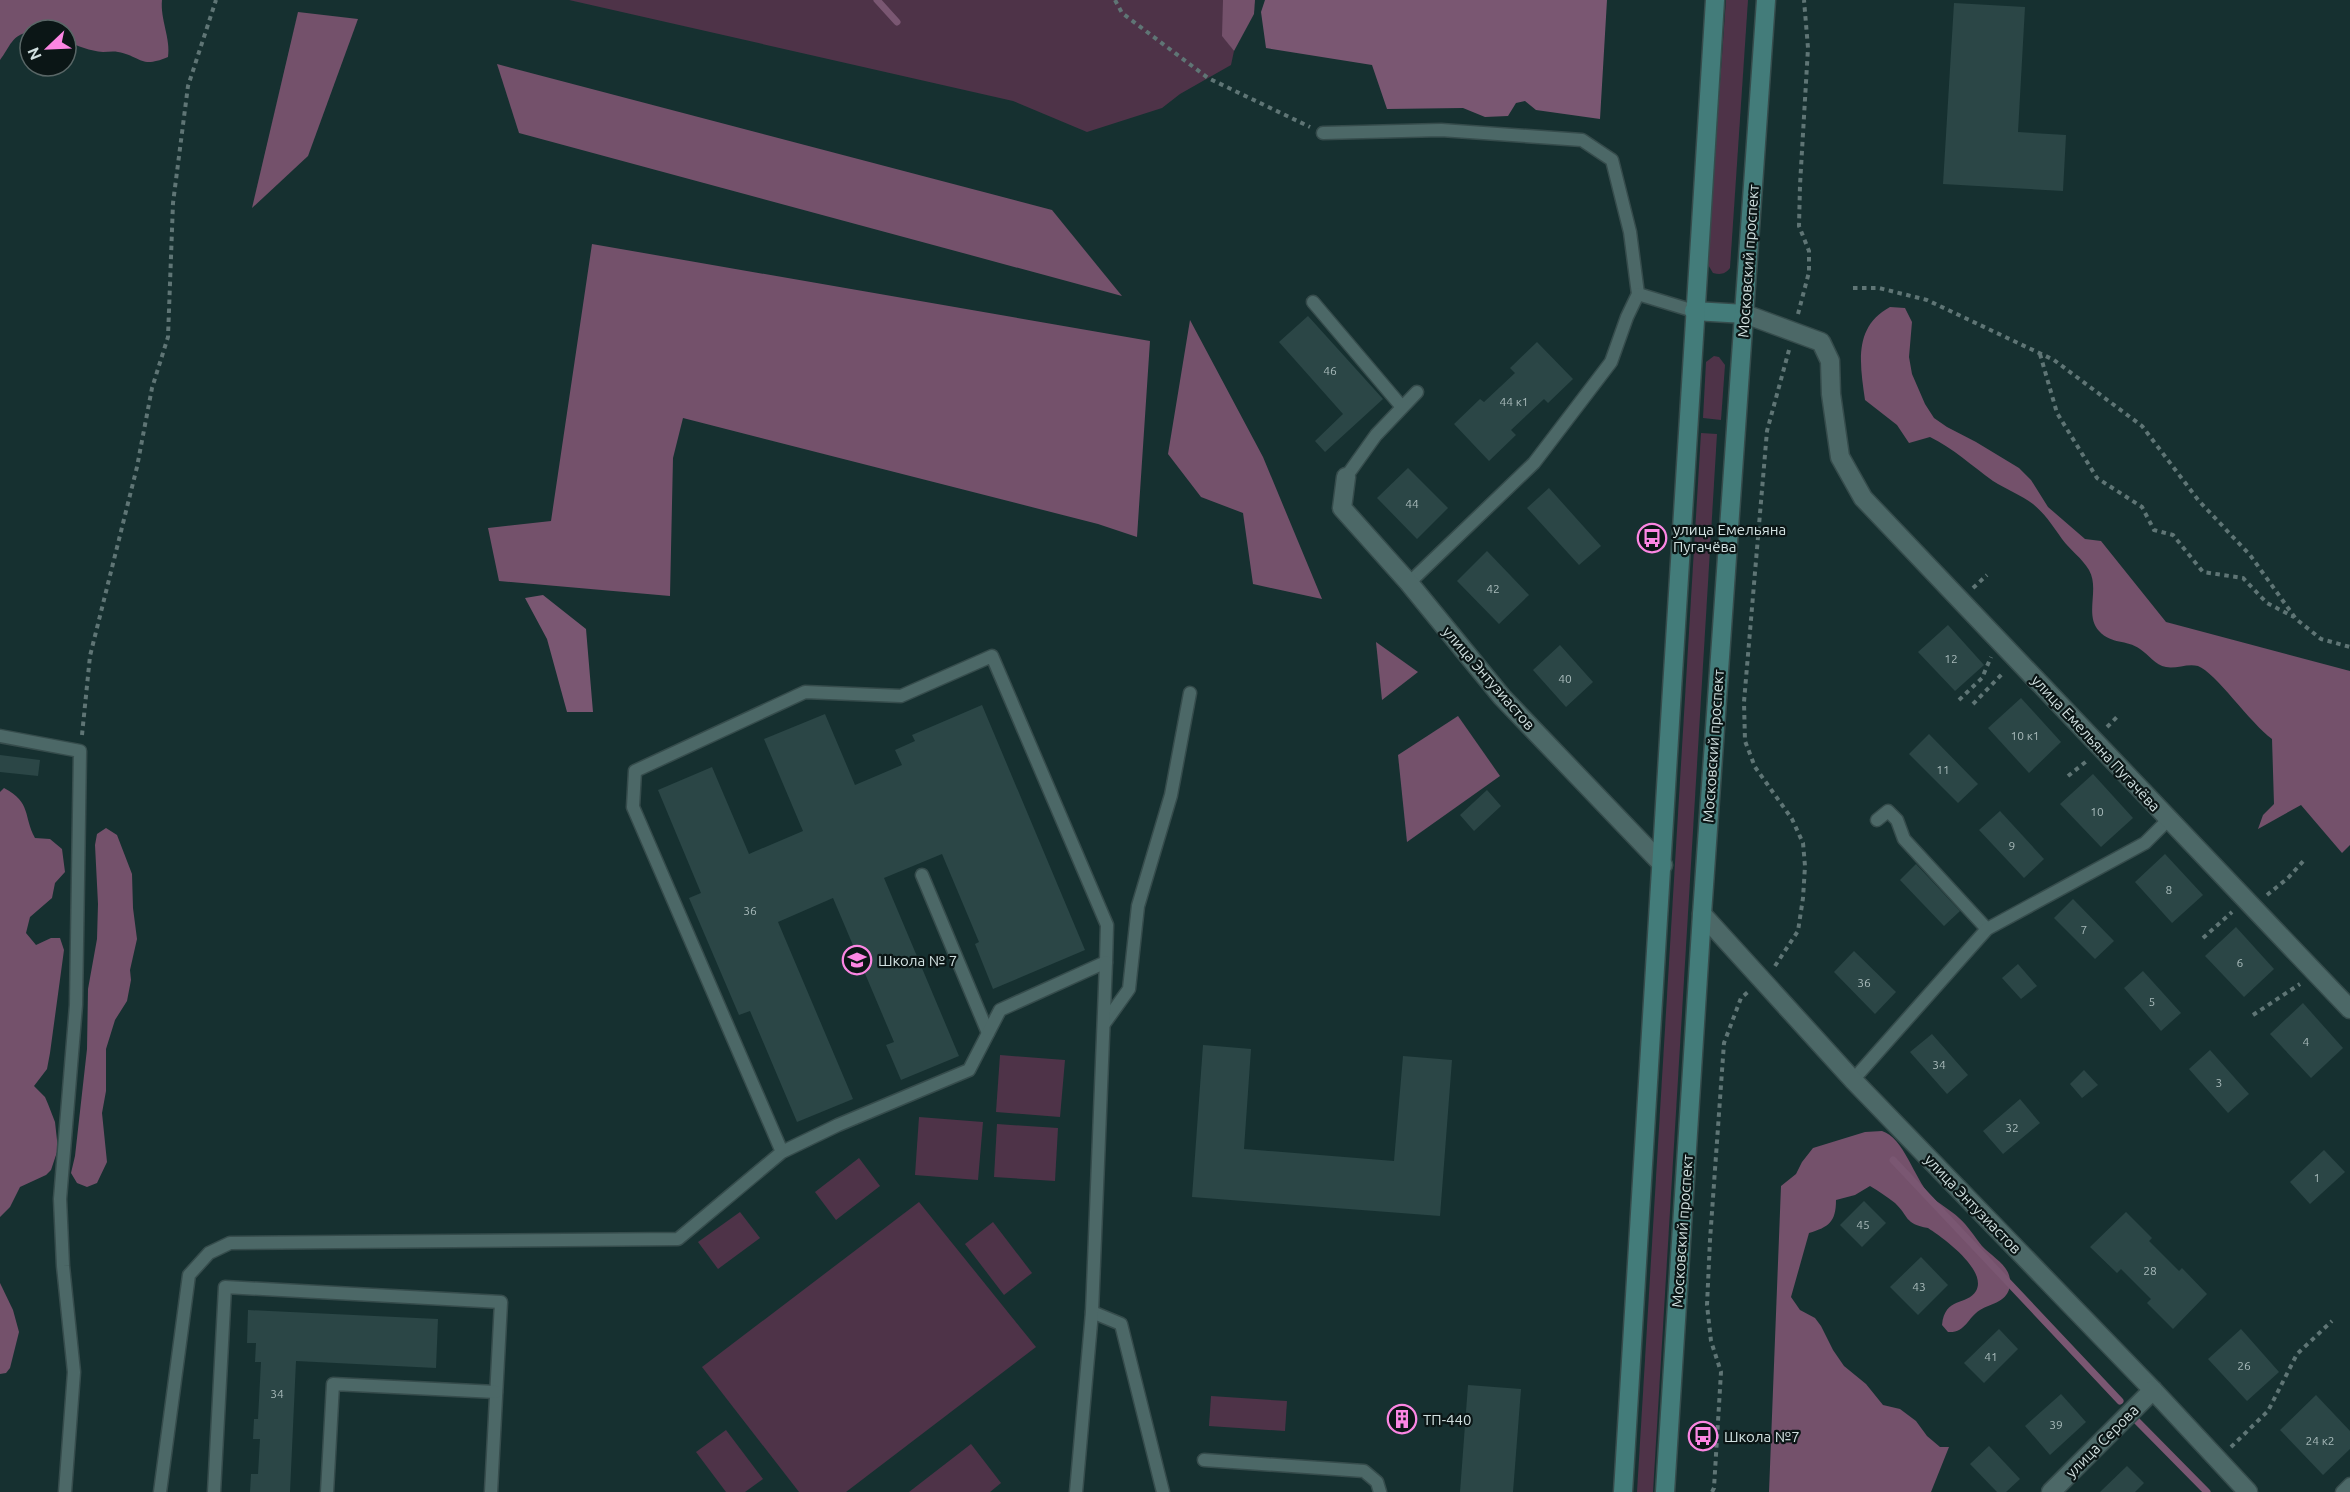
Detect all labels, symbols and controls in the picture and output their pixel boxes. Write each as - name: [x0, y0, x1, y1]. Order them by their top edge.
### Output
- north arrow: [18, 18, 78, 78]
- text: N: [24, 45, 45, 63]
- street label: Московский проспект: [1734, 183, 1762, 338]
- house number: 46: [1323, 364, 1337, 377]
- house number: 44 к1: [1499, 395, 1529, 408]
- house number: 44: [1405, 497, 1419, 510]
- place label: улица Емельяна Пугачёва: [1673, 521, 1786, 555]
- bus stop icon: улица Емельяна Пугачёва: [1636, 522, 1668, 554]
- house number: 42: [1486, 582, 1500, 595]
- street label: улица Энтузиастов: [1440, 623, 1538, 733]
- house number: 12: [1944, 652, 1958, 665]
- street label: Московский проспект: [1699, 668, 1727, 823]
- street label: улица Емельяна Пугачёва: [2028, 671, 2164, 815]
- house number: 40: [1558, 672, 1572, 685]
- house number: 10 к1: [2010, 729, 2040, 742]
- house number: 11: [1936, 763, 1950, 776]
- house number: 10: [2090, 805, 2104, 818]
- house number: 9: [2009, 839, 2015, 852]
- house number: 8: [2166, 883, 2173, 896]
- house number: 36: [743, 904, 757, 917]
- house number: 7: [2081, 923, 2087, 936]
- school or university icon: Школа № 7: [841, 944, 873, 976]
- place label: Школа № 7: [878, 952, 957, 969]
- house number: 6: [2237, 956, 2244, 969]
- house number: 36: [1857, 976, 1871, 989]
- house number: 5: [2149, 995, 2155, 1008]
- house number: 4: [2303, 1035, 2310, 1048]
- house number: 34: [1932, 1058, 1946, 1071]
- house number: 3: [2216, 1076, 2222, 1089]
- house number: 32: [2005, 1121, 2019, 1134]
- street label: улица Энтузиастов: [1921, 1151, 2025, 1257]
- street label: Московский проспект: [1668, 1153, 1696, 1308]
- house number: 1: [2314, 1171, 2320, 1184]
- house number: 45: [1856, 1218, 1870, 1231]
- house number: 28: [2143, 1264, 2157, 1277]
- house number: 43: [1912, 1280, 1926, 1293]
- house number: 41: [1984, 1350, 1998, 1363]
- house number: 26: [2237, 1359, 2251, 1372]
- house number: 34: [270, 1387, 284, 1400]
- street label: улица Серова: [2062, 1401, 2142, 1481]
- building icon: ТП-440: [1386, 1403, 1418, 1435]
- place label: ТП-440: [1423, 1411, 1471, 1428]
- house number: 39: [2049, 1418, 2063, 1431]
- bus stop icon: Школа №7: [1687, 1420, 1719, 1452]
- place label: Школа №7: [1724, 1428, 1800, 1445]
- house number: 24 к2: [2305, 1434, 2335, 1447]

